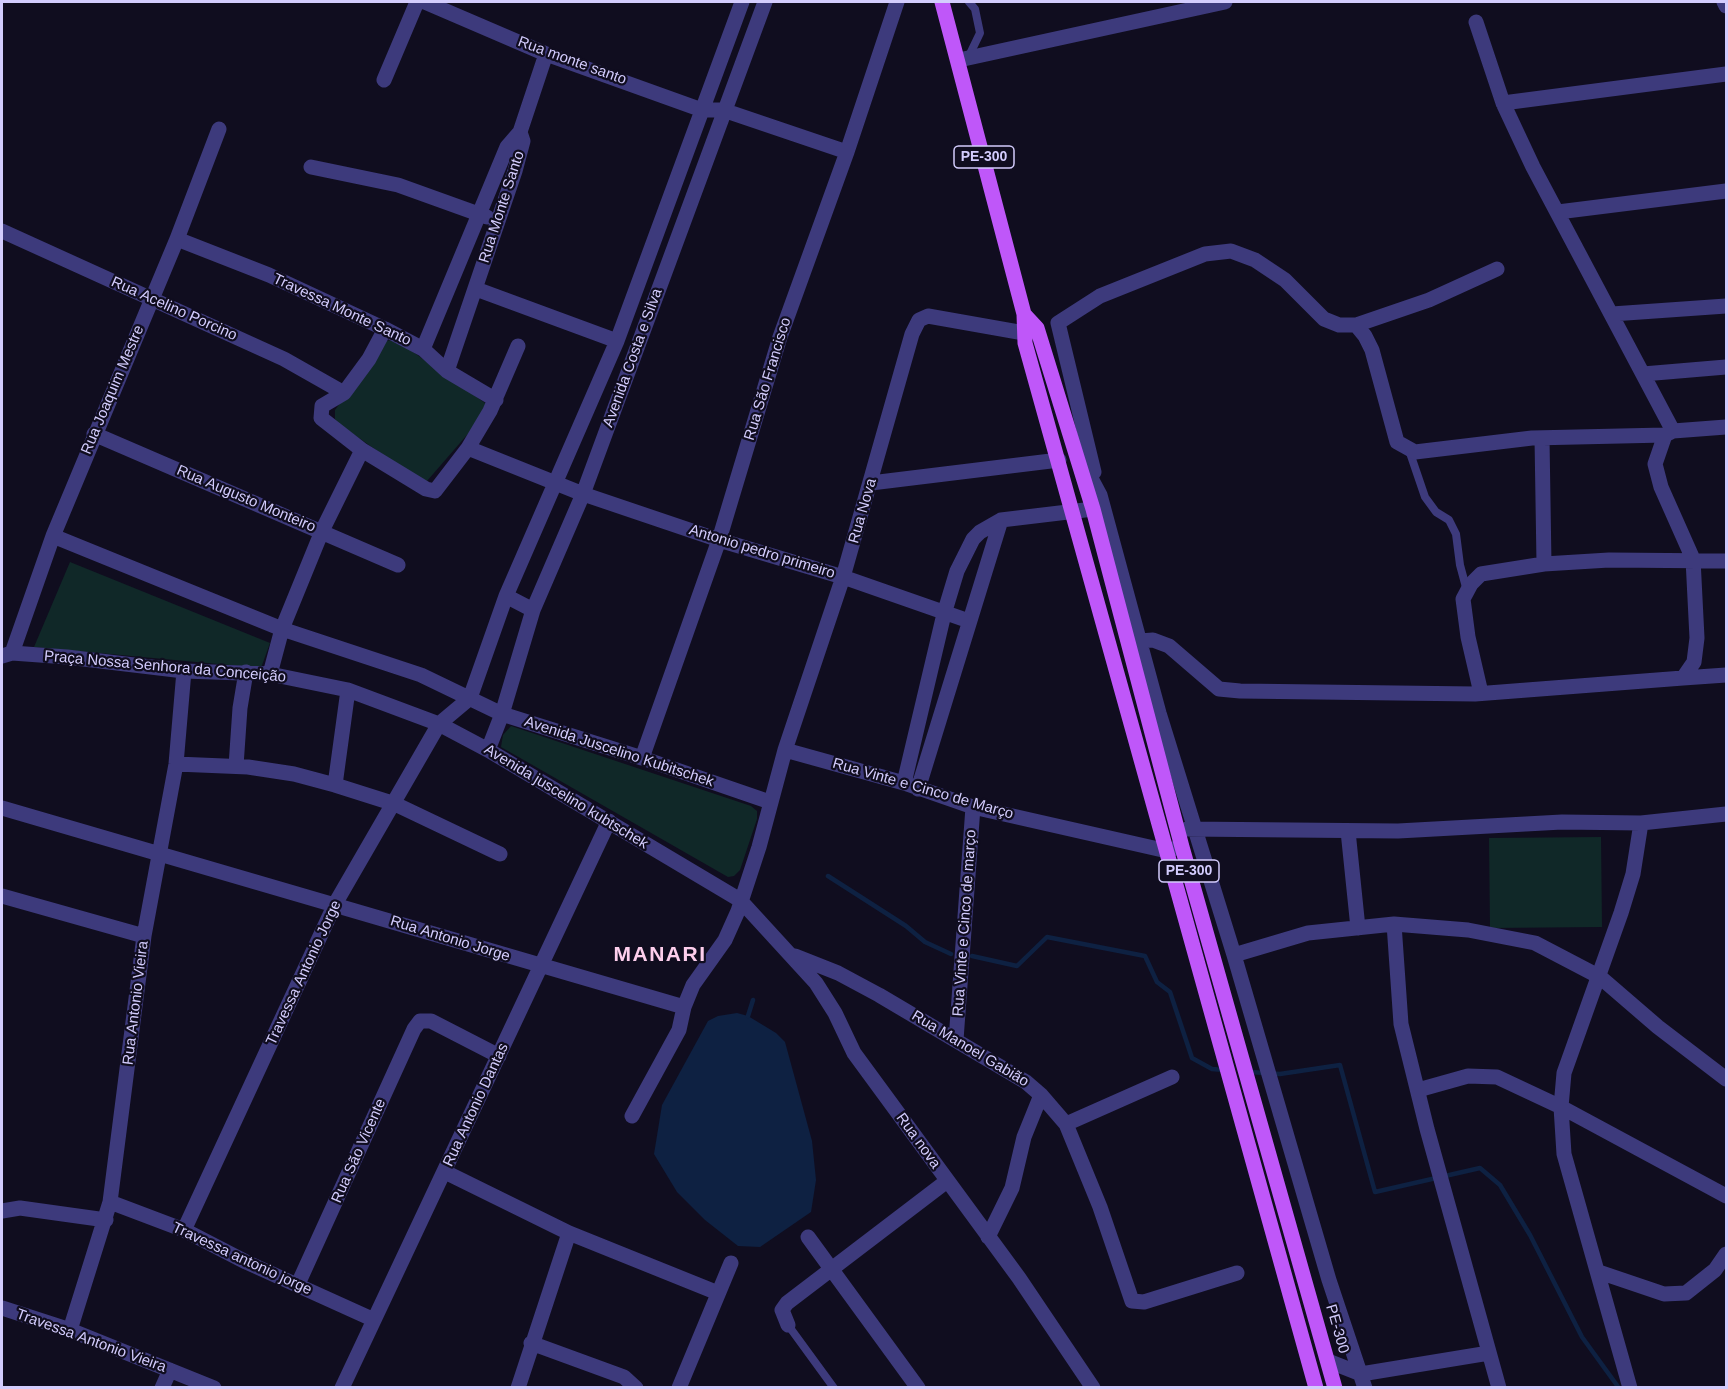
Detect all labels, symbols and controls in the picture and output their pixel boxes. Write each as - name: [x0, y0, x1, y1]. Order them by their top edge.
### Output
- street label: Rua monte santo: [515, 33, 629, 89]
- road number: PE-300: [954, 146, 1014, 168]
- street label: Rua Monte Santo: [475, 149, 529, 265]
- street label: Travessa Monte Santo: [270, 270, 414, 350]
- street label: Rua Acelino Porcino: [108, 273, 240, 345]
- street label: Avenida Costa e Silva: [599, 286, 667, 430]
- street label: Rua São Francisco: [741, 315, 795, 443]
- street label: Rua Joaquim Mestre: [78, 323, 148, 457]
- street label: Rua Augusto Monteiro: [174, 462, 318, 536]
- street label: Rua Nova: [845, 476, 881, 546]
- street label: Antonio pedro primeiro: [687, 521, 837, 583]
- street label: Praça Nossa Senhora da Conceição: [43, 647, 287, 687]
- street label: Avenida Juscelino Kubitschek: [522, 713, 716, 791]
- street label: Avenida juscelino kubtschek: [481, 741, 651, 853]
- street label: Rua Vinte e Cinco de Março: [830, 755, 1016, 823]
- street label: Rua Vinte e Cinco de março: [949, 829, 981, 1017]
- road number: PE-300: [1159, 860, 1219, 882]
- street label: Travessa Antonio Jorge: [262, 898, 346, 1048]
- street label: Rua Antonio Jorge: [388, 912, 512, 966]
- street label: Rua Antonio Vieira: [119, 940, 153, 1066]
- district label: MANARI: [614, 942, 706, 968]
- street label: Rua Manoel Gabião: [908, 1007, 1032, 1091]
- street label: Rua Antonio Dantas: [439, 1040, 513, 1170]
- street label: Rua São Vicente: [328, 1096, 390, 1206]
- street label: Rua nova: [892, 1110, 944, 1172]
- street label: Travessa antonio jorge: [169, 1219, 315, 1299]
- street label: PE-300: [1321, 1302, 1353, 1356]
- street label: Travessa Antonio Vieira: [13, 1305, 169, 1377]

